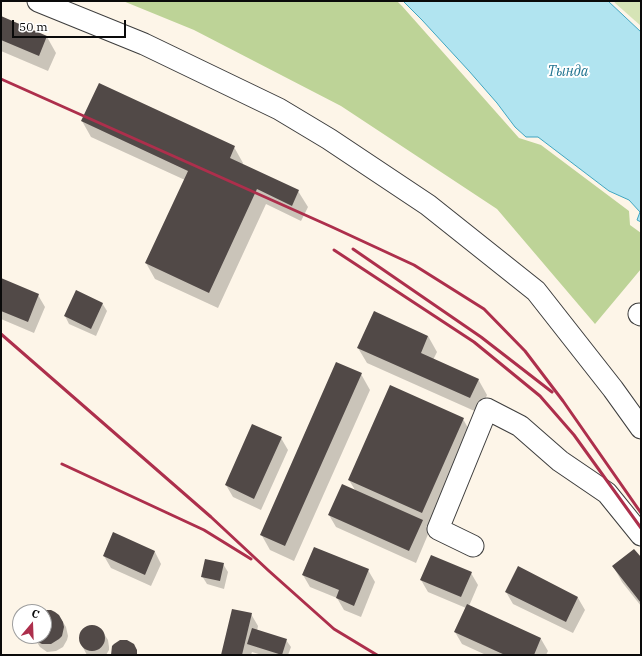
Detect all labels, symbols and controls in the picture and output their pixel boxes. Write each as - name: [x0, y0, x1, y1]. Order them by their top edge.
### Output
- scale bar: [14, 12, 128, 38]
- text: 50 m: [19, 19, 48, 34]
- water label: Тында: [548, 64, 588, 80]
- north arrow: [12, 604, 52, 644]
- text: С: [30, 606, 41, 621]

